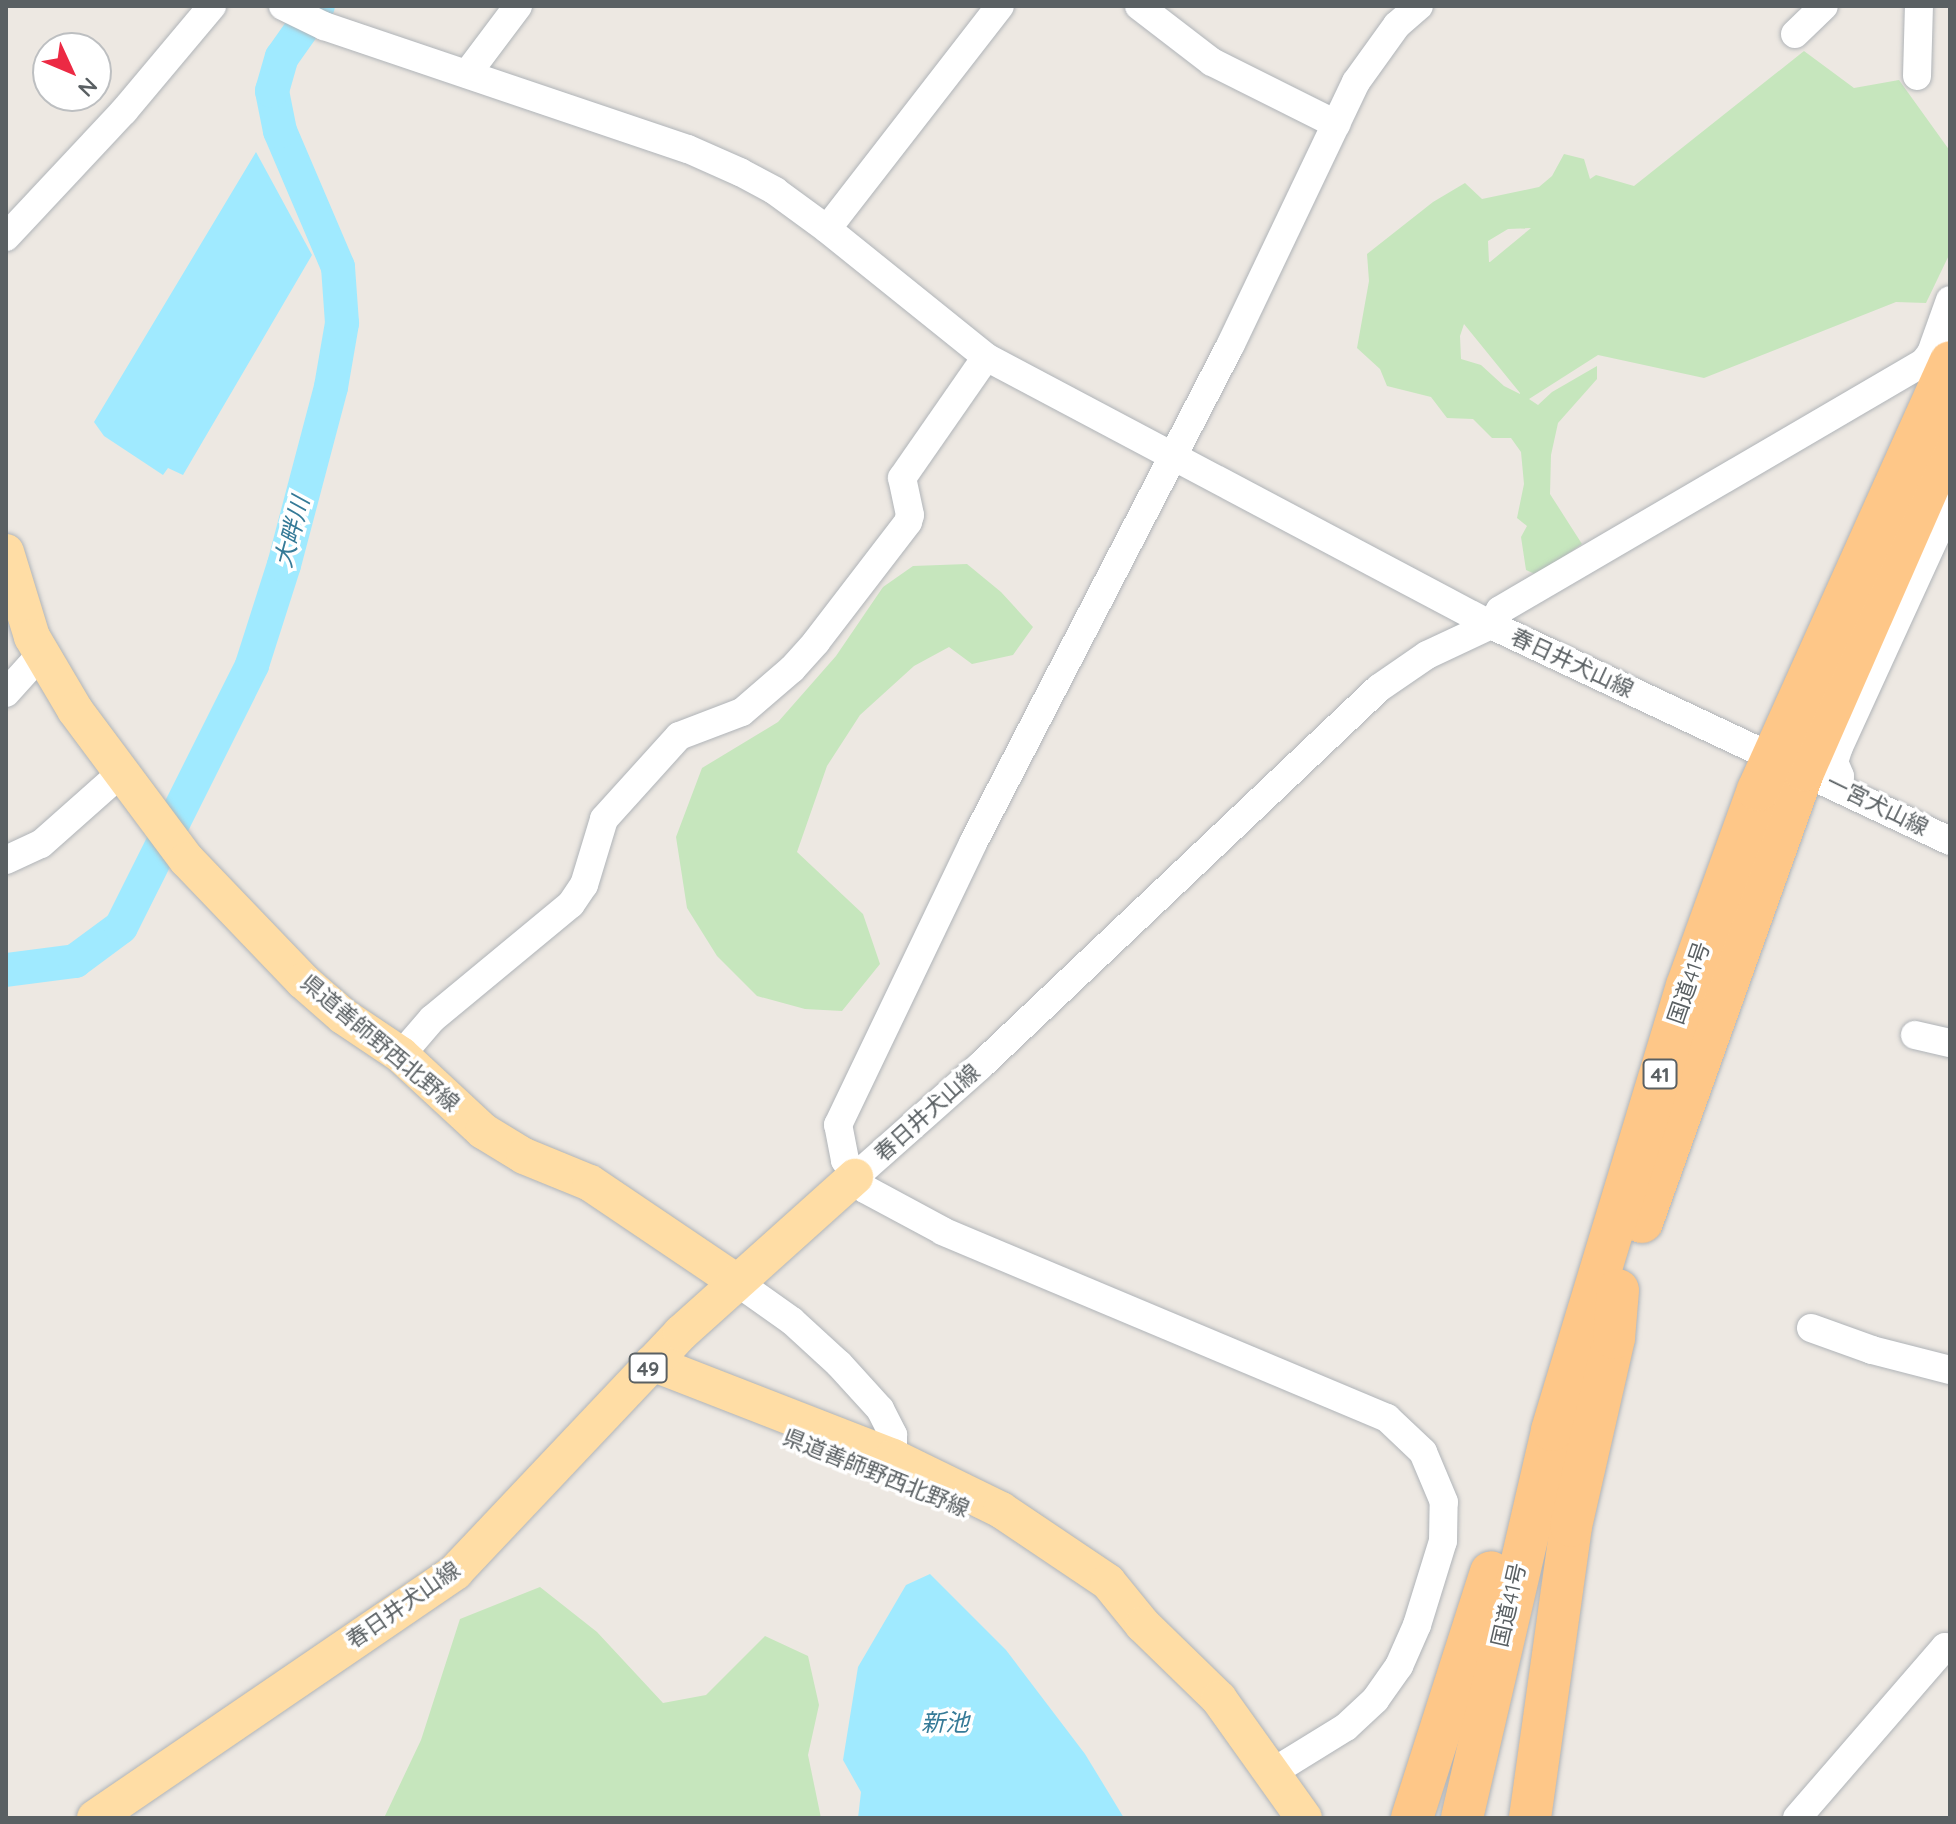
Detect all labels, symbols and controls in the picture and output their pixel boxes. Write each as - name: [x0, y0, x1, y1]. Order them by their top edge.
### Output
- north arrow: [32, 32, 112, 112]
- text: N: [72, 72, 104, 103]
- water label: 大畔川: [269, 493, 315, 571]
- street label: 春日井犬山線: [1507, 623, 1637, 703]
- street label: 一宮犬山線: [1822, 769, 1932, 841]
- street label: 国道41号: [1663, 938, 1715, 1028]
- street label: 県道善師野西北野線: [296, 969, 464, 1117]
- road number: 41: [1642, 1058, 1678, 1090]
- street label: 春日井犬山線: [869, 1059, 985, 1167]
- road number: 49: [628, 1352, 668, 1384]
- street label: 県道善師野西北野線: [779, 1424, 973, 1522]
- street label: 春日井犬山線: [341, 1556, 465, 1654]
- street label: 国道41号: [1487, 1560, 1531, 1650]
- water label: 新池: [921, 1709, 969, 1737]

